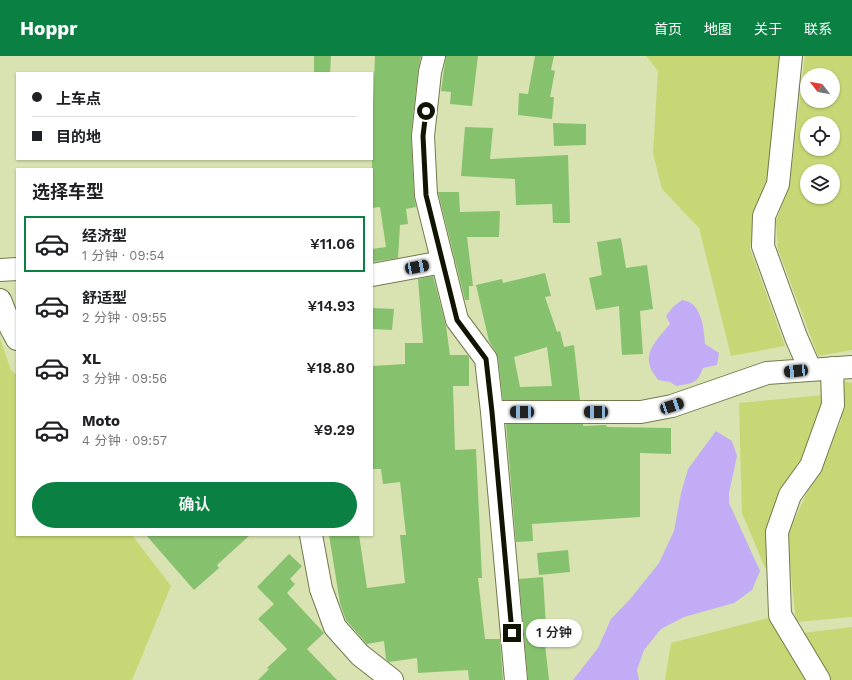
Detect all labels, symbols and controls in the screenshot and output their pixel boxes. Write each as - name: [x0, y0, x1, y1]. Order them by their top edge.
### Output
- text: Hoppr: [20, 17, 77, 40]
- text: 首页: [654, 21, 682, 37]
- text: 地图: [704, 21, 732, 37]
- text: 关于: [754, 21, 782, 37]
- text: 联系: [804, 21, 832, 37]
- north arrow: [800, 68, 840, 108]
- map controls: [800, 68, 840, 204]
- text: 上车点: [56, 90, 101, 108]
- route start: [417, 102, 435, 120]
- button: locate: [800, 116, 840, 156]
- text: 目的地: [56, 128, 101, 146]
- button: layers: [800, 164, 840, 204]
- text: 选择车型: [32, 181, 104, 202]
- icon: car: [34, 226, 70, 262]
- text: 经济型: [82, 227, 127, 245]
- text: ¥11.06: [310, 235, 355, 253]
- text: 1 分钟 · 09:54: [82, 248, 165, 263]
- car: [404, 259, 430, 275]
- icon: car: [34, 288, 70, 324]
- text: 舒适型: [82, 289, 127, 307]
- text: ¥14.93: [308, 297, 355, 315]
- text: 2 分钟 · 09:55: [82, 310, 167, 325]
- icon: car: [34, 350, 70, 386]
- text: XL: [82, 350, 101, 368]
- text: ¥18.80: [307, 359, 355, 377]
- car: [783, 364, 809, 378]
- text: 3 分钟 · 09:56: [82, 371, 167, 386]
- car: [659, 397, 685, 415]
- car: [510, 406, 534, 418]
- car: [584, 406, 608, 418]
- icon: car: [34, 412, 70, 448]
- text: Moto: [82, 412, 120, 430]
- text: ¥9.29: [314, 421, 355, 439]
- text: 4 分钟 · 09:57: [82, 433, 167, 448]
- button: 确认: [32, 482, 357, 528]
- callout: 1 分钟: [526, 619, 582, 647]
- route end: [503, 624, 521, 642]
- text: 1 分钟: [536, 625, 572, 640]

